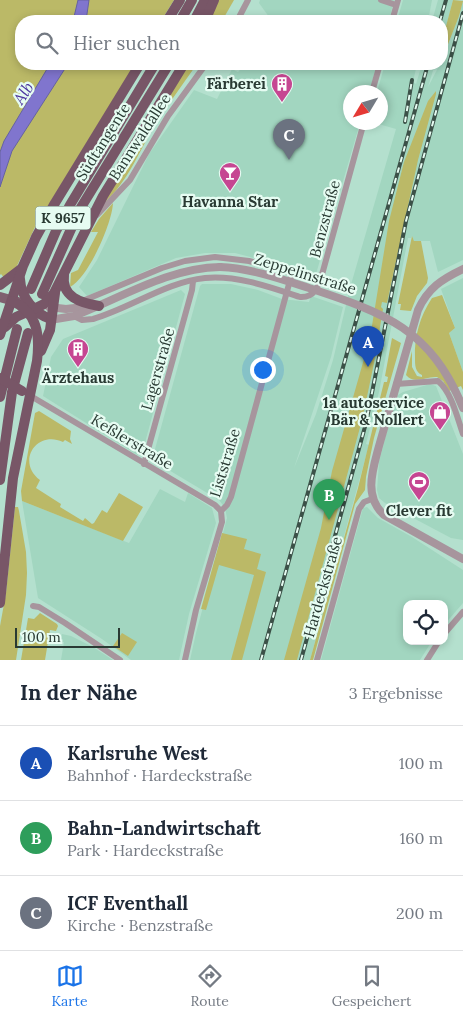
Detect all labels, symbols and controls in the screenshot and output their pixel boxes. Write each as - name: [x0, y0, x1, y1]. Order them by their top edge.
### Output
- search box: [15, 15, 448, 70]
- icon: search: [33, 29, 61, 57]
- text: Hier suchen: [73, 31, 180, 55]
- building icon: Färberei: [270, 72, 294, 103]
- place label: Färberei: [206, 74, 266, 93]
- water label: Alb: [8, 78, 38, 109]
- north arrow: [343, 85, 388, 130]
- street label: Bannwaldallee: [104, 90, 175, 184]
- street label: Südtangente: [71, 99, 134, 184]
- pin: C: [273, 119, 305, 160]
- bar icon: Havanna Star: [218, 161, 242, 192]
- street label: Benzstraße: [305, 178, 344, 260]
- place label: Havanna Star: [182, 192, 279, 211]
- road number: K 9657: [36, 207, 90, 230]
- street label: Zeppelinstraße: [252, 249, 359, 298]
- street label: Lagerstraße: [137, 325, 178, 412]
- pin: A: [352, 326, 384, 367]
- building icon: Ärztehaus: [66, 337, 90, 368]
- your location: [250, 357, 276, 383]
- place label: Ärztehaus: [42, 368, 114, 387]
- place label: 1a autoservice Bär & Nollert: [323, 393, 425, 429]
- shop icon: 1a autoservice Bär & Nollert: [428, 400, 452, 431]
- street label: Keßlerstraße: [88, 410, 177, 473]
- street label: Liststraße: [205, 426, 244, 500]
- sports icon: Clever fit: [407, 470, 431, 501]
- pin: B: [313, 479, 345, 520]
- place label: Clever fit: [386, 501, 453, 520]
- street label: Hardeckstraße: [299, 534, 346, 639]
- map controls: [403, 600, 448, 645]
- button: locate: [403, 600, 448, 645]
- scale bar: [15, 625, 120, 648]
- text: 100 m: [22, 628, 61, 646]
- text: In der Nähe: [20, 679, 137, 706]
- text: 3 Ergebnisse: [349, 683, 443, 703]
- text: Karlsruhe West: [67, 741, 208, 765]
- text: A: [31, 753, 41, 773]
- text: 100 m: [399, 753, 443, 773]
- text: Bahnhof · Hardeckstraße: [67, 765, 252, 785]
- text: Bahn-Landwirtschaft: [67, 816, 261, 840]
- text: B: [31, 828, 41, 848]
- text: 160 m: [399, 828, 443, 848]
- text: Park · Hardeckstraße: [67, 840, 224, 860]
- text: ICF Eventhall: [67, 891, 188, 915]
- text: C: [30, 903, 42, 923]
- text: 200 m: [396, 903, 443, 923]
- text: Kirche · Benzstraße: [67, 915, 213, 935]
- tab: Karte: [52, 962, 87, 1010]
- tab: Route: [191, 962, 229, 1010]
- tab: Gespeichert: [332, 962, 411, 1010]

